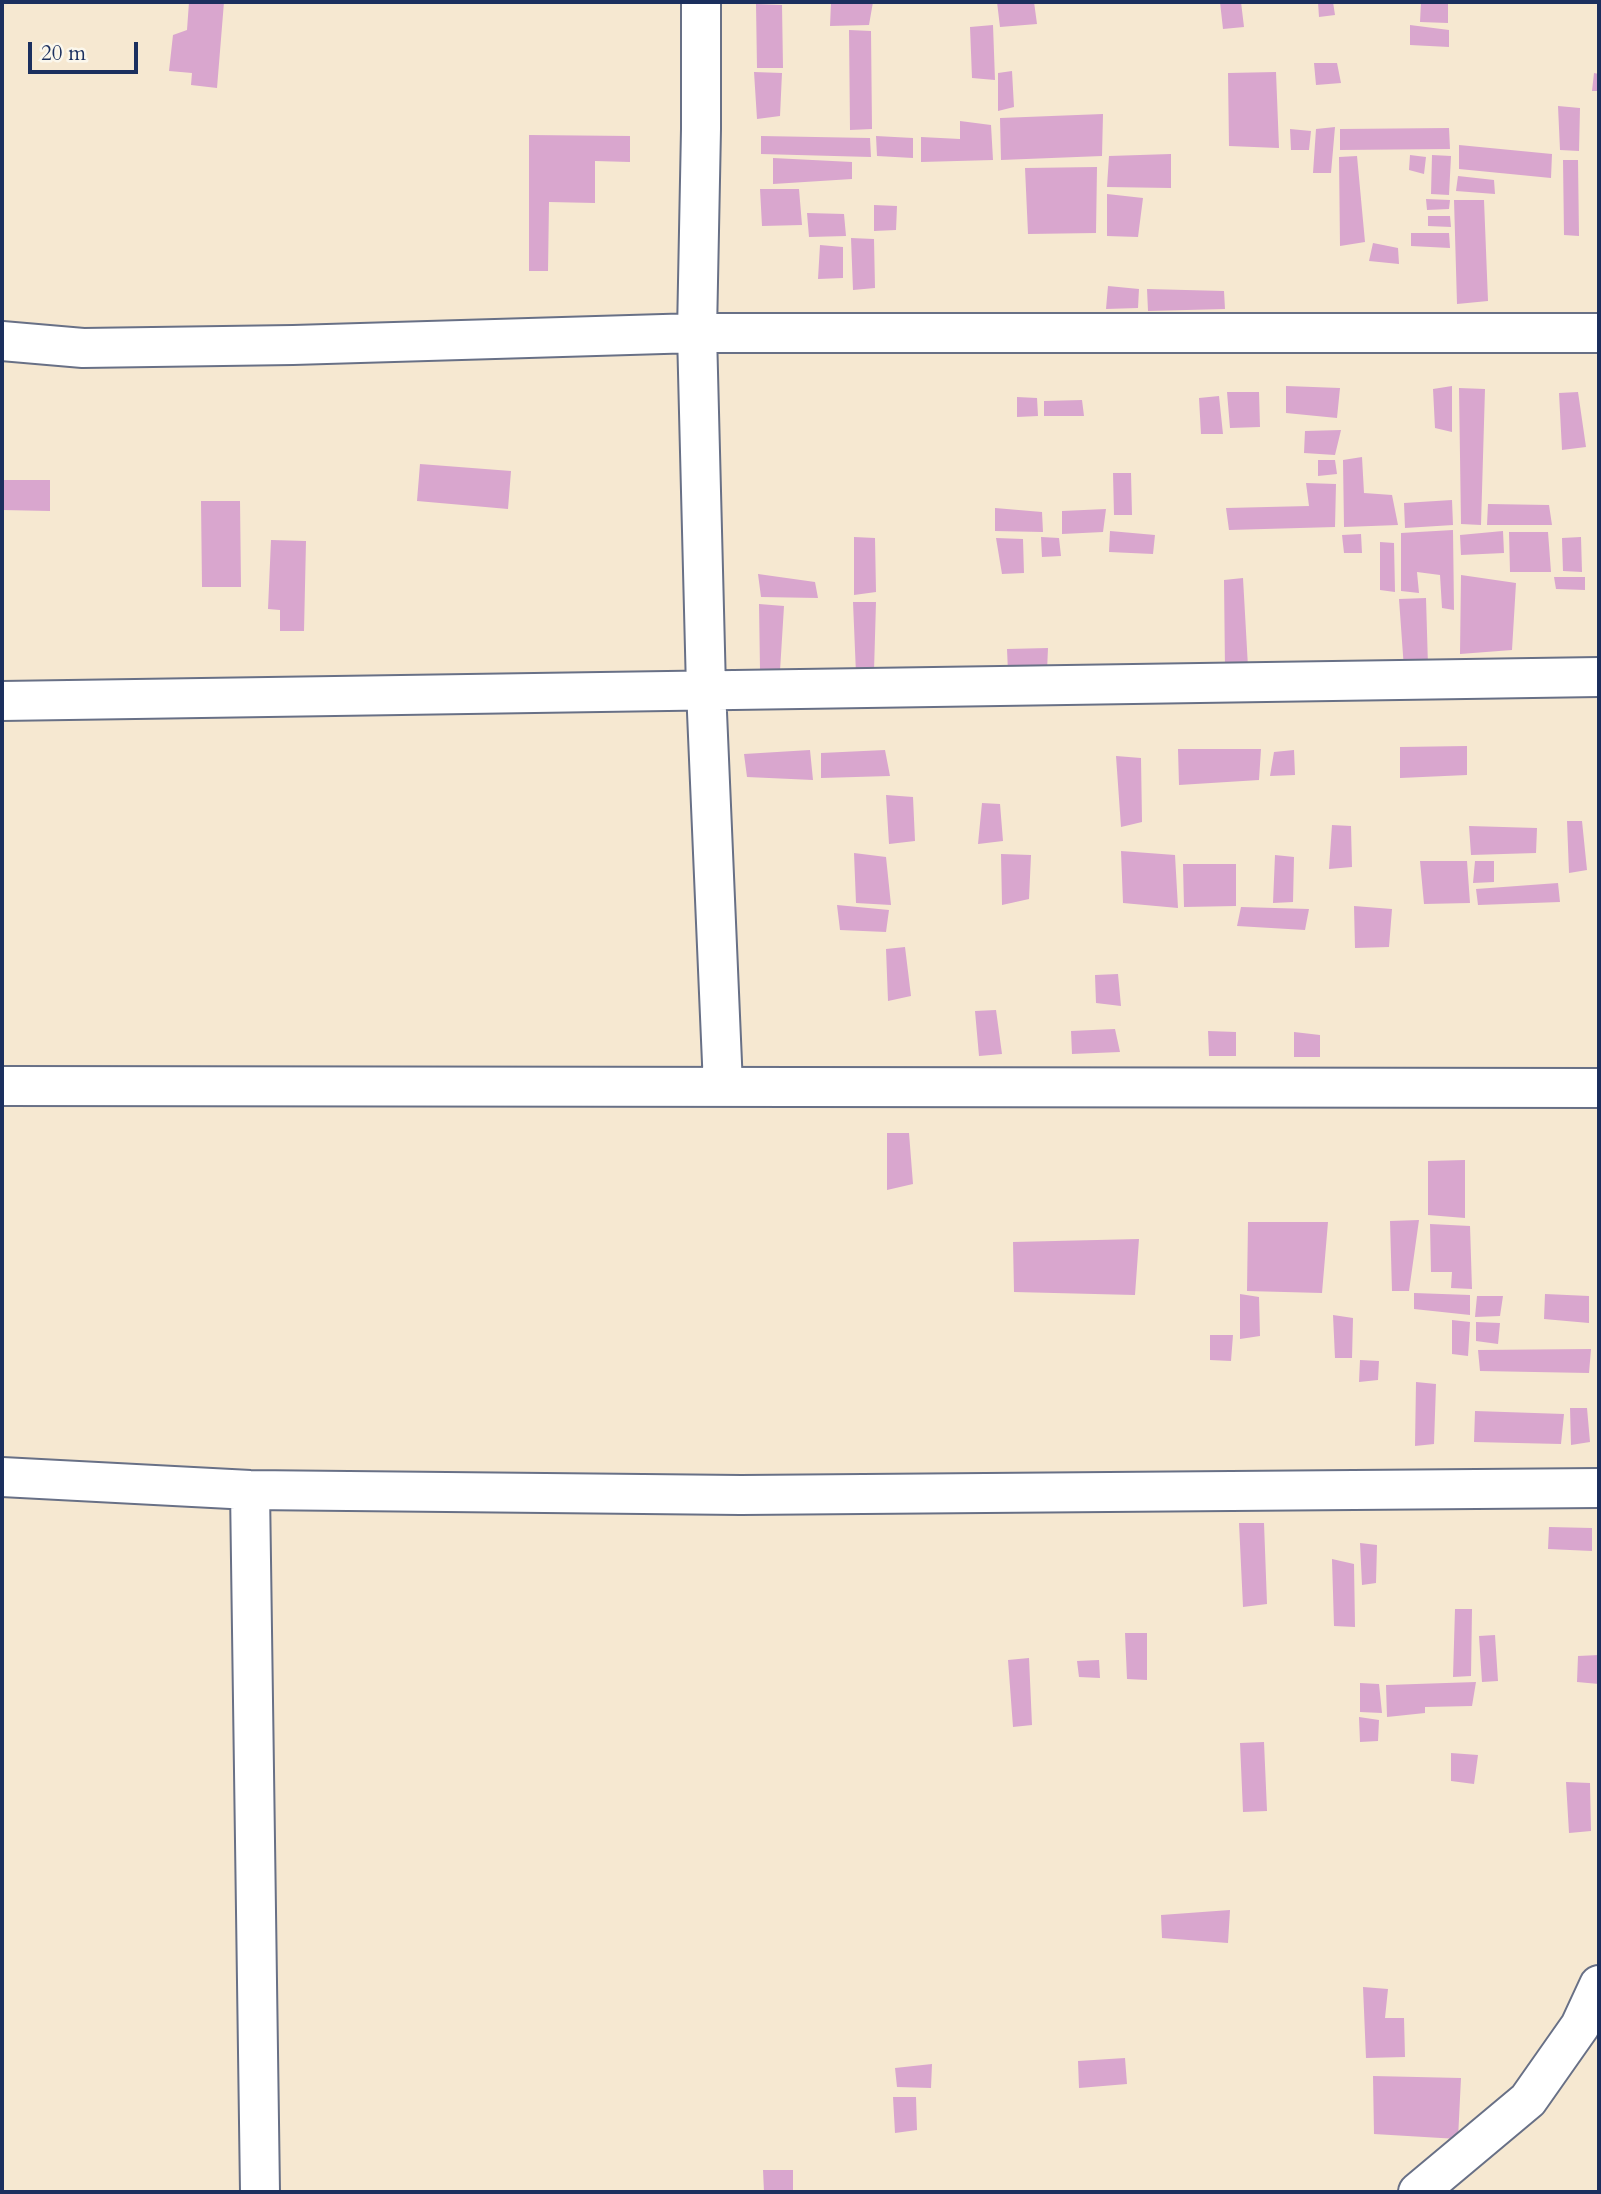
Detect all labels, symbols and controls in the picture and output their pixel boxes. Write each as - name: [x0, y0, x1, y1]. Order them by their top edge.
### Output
- scale bar: [32, 28, 142, 72]
- text: 20 m: [41, 39, 86, 68]

